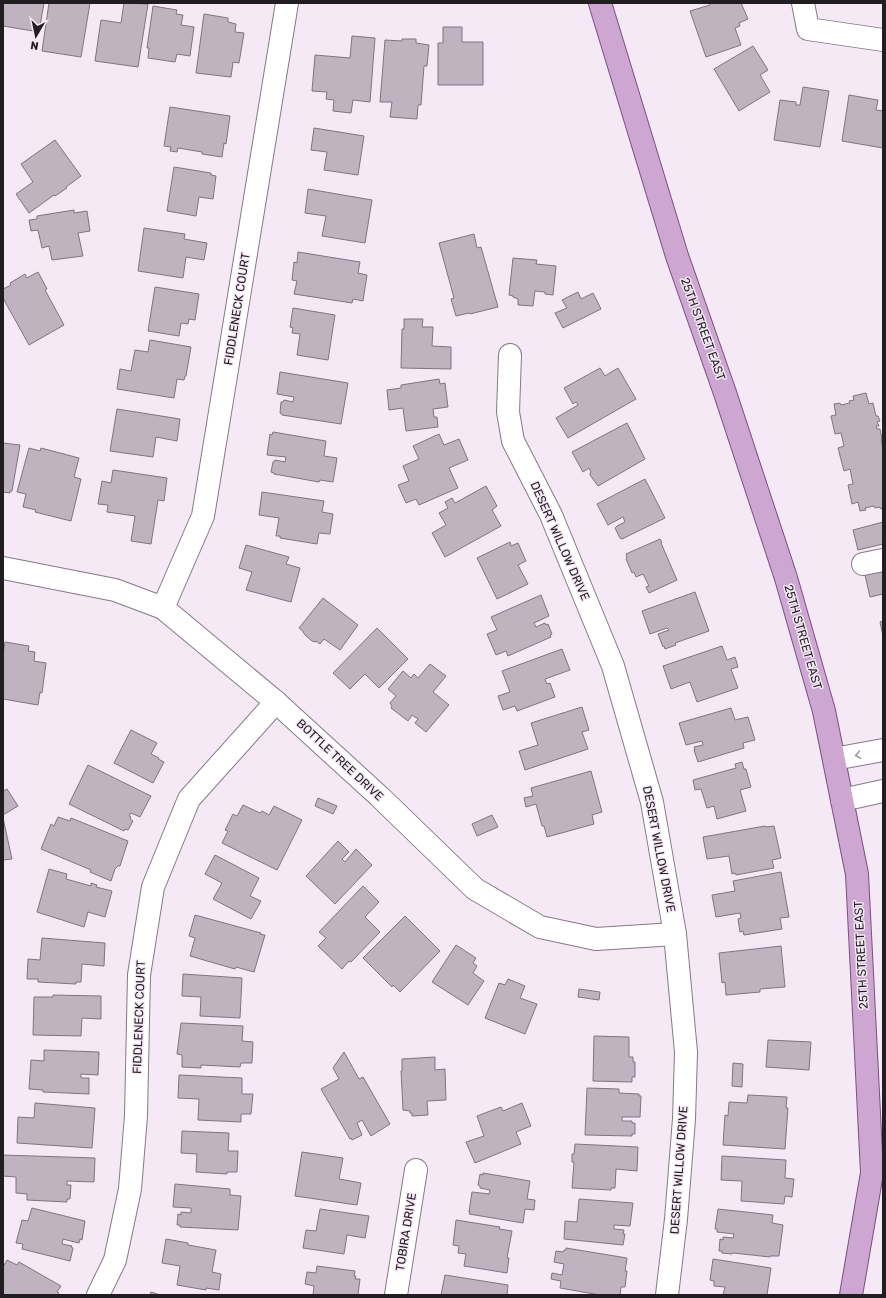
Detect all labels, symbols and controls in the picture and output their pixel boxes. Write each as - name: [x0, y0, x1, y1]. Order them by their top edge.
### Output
- north arrow: [16, 16, 56, 56]
- text: N: [30, 38, 39, 52]
- street label: FIDDLENECK COURT: [221, 252, 253, 366]
- street label: 25TH STREET EAST: [678, 276, 728, 382]
- street label: DESERT WILLOW DRIVE: [527, 479, 593, 603]
- street label: 25TH STREET EAST: [781, 583, 825, 691]
- street label: BOTTLE TREE DRIVE: [294, 716, 386, 804]
- one-way arrow: [855, 750, 861, 758]
- street label: DESERT WILLOW DRIVE: [640, 785, 678, 913]
- street label: 25TH STREET EAST: [851, 900, 871, 1010]
- street label: FIDDLENECK COURT: [130, 960, 148, 1074]
- street label: DESERT WILLOW DRIVE: [668, 1105, 690, 1235]
- street label: TOBIRA DRIVE: [393, 1192, 419, 1272]

